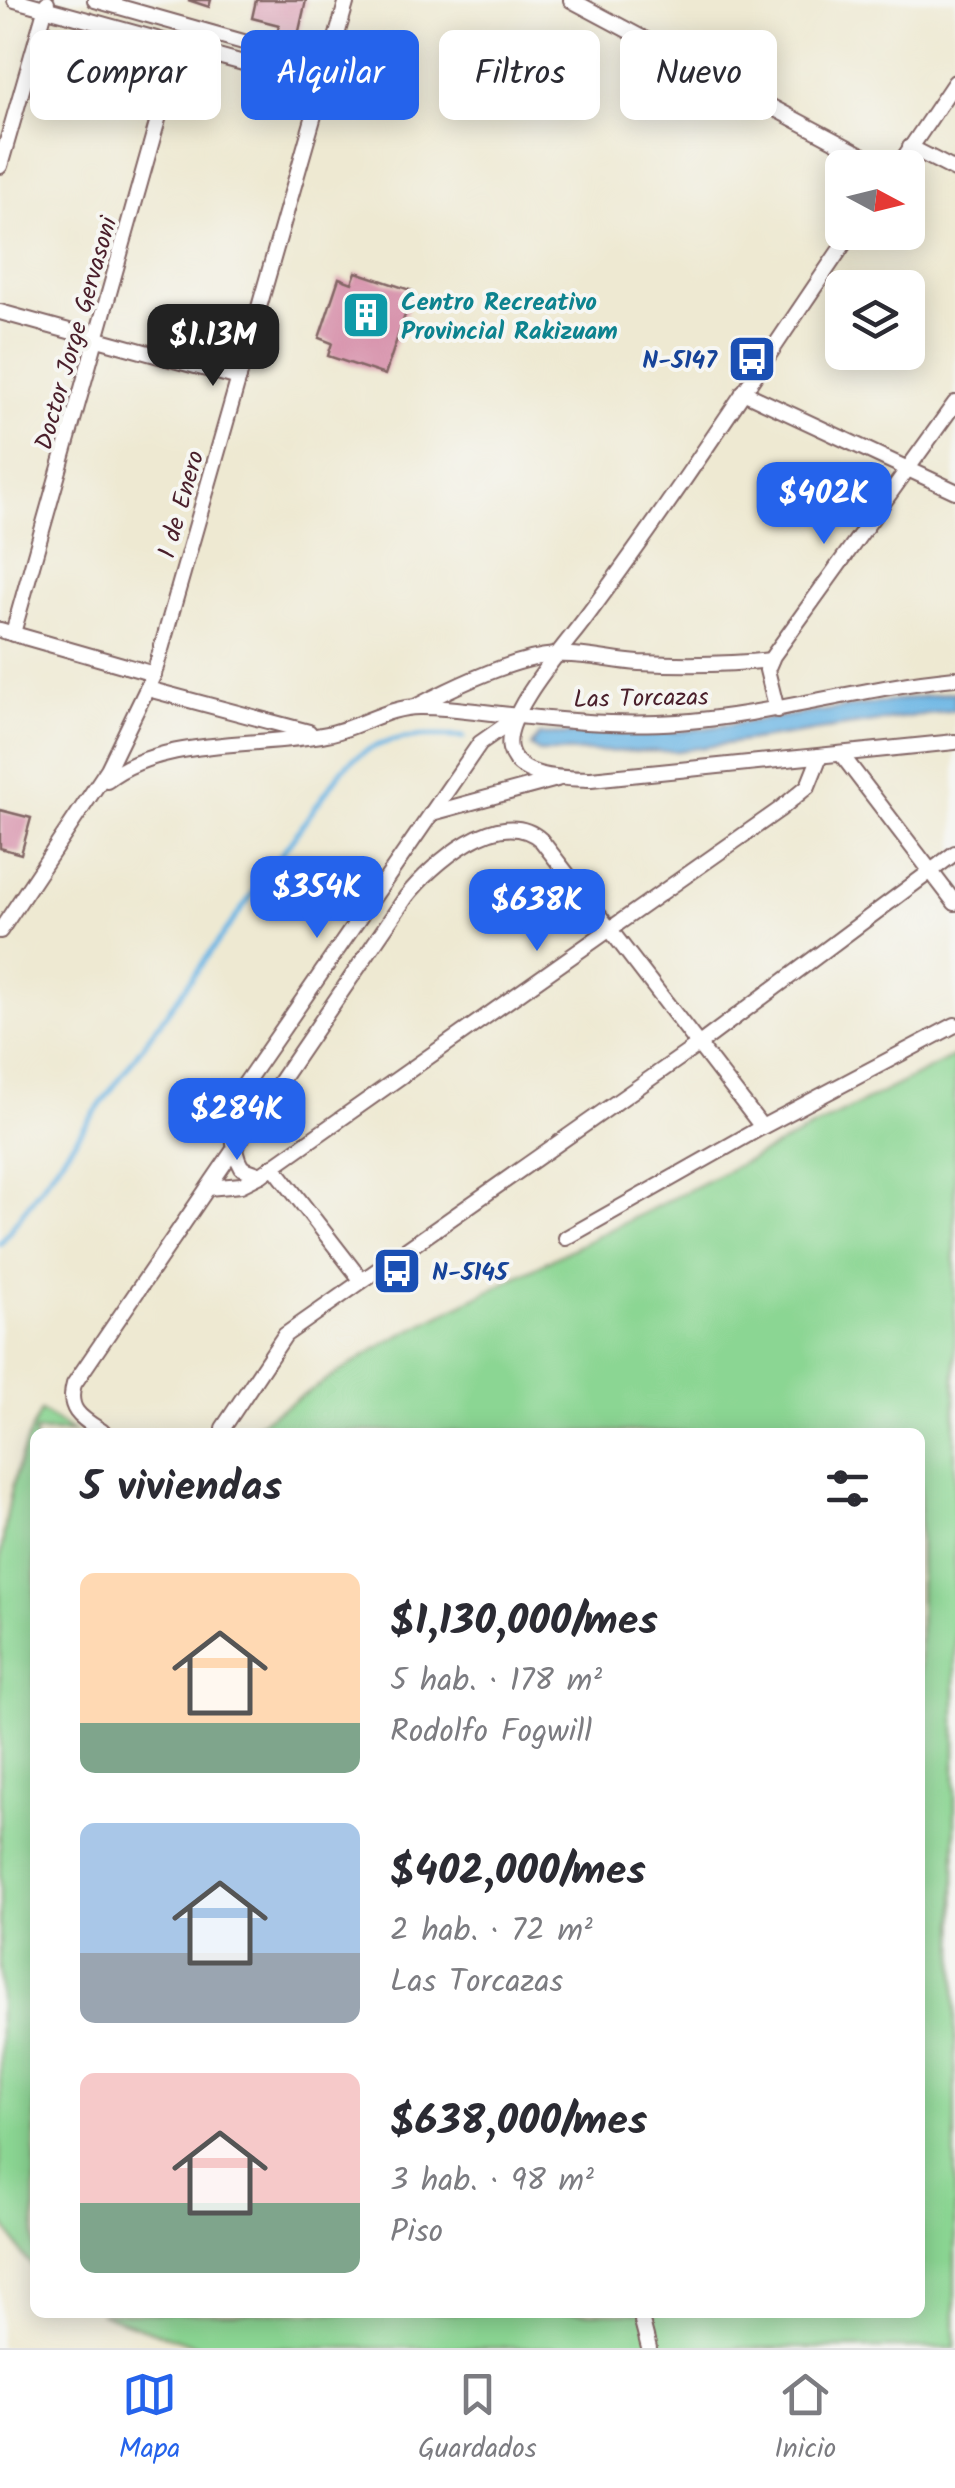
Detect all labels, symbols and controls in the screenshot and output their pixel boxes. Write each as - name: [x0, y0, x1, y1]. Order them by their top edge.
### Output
- chip: Comprar: [30, 30, 221, 120]
- chip: Alquilar: [241, 30, 419, 120]
- chip: Filtros: [439, 30, 600, 120]
- chip: Nuevo: [620, 30, 777, 120]
- north arrow: [825, 150, 925, 250]
- map controls: [825, 150, 925, 370]
- street label: Doctor Jorge Gervasoni: [25, 211, 130, 455]
- button: layers: [825, 270, 925, 370]
- place label: Centro Recreativo Provincial Rakizuam: [401, 283, 618, 352]
- building icon: Centro Recreativo Provincial Rakizuam: [340, 289, 392, 341]
- pin: $1.13M: [132, 304, 294, 389]
- text: $1.13M: [169, 311, 257, 362]
- bus stop icon: N-5147: [726, 333, 778, 385]
- place label: N-5147: [642, 341, 718, 381]
- street label: 1 de Enero: [147, 446, 216, 563]
- pin: $402K: [754, 462, 894, 547]
- text: $402K: [779, 469, 869, 520]
- street label: Las Torcazas: [573, 678, 709, 720]
- pin: $354K: [247, 856, 387, 941]
- text: $354K: [272, 863, 362, 914]
- pin: $638K: [467, 869, 607, 954]
- text: $638K: [491, 876, 583, 927]
- pin: $284K: [167, 1078, 307, 1163]
- text: $284K: [190, 1085, 284, 1136]
- bus stop icon: N-5145: [371, 1245, 423, 1297]
- place label: N-5145: [432, 1253, 510, 1293]
- text: 5 viviendas: [80, 1455, 282, 1522]
- icon: filters: [820, 1461, 875, 1516]
- text: $1,130,000/mes: [390, 1589, 658, 1656]
- icon: home: [160, 1613, 280, 1733]
- text: 5 hab. · 178 m²: [390, 1656, 602, 1707]
- text: Rodolfo Fogwill: [390, 1707, 592, 1758]
- text: $402,000/mes: [390, 1839, 646, 1906]
- icon: home: [160, 1863, 280, 1983]
- text: 2 hab. · 72 m²: [390, 1906, 593, 1957]
- text: Las Torcazas: [390, 1957, 563, 2008]
- text: $638,000/mes: [390, 2089, 647, 2156]
- icon: home: [160, 2113, 280, 2233]
- text: 3 hab. · 98 m²: [390, 2156, 594, 2207]
- text: Piso: [390, 2207, 443, 2258]
- tab: Mapa: [119, 2367, 181, 2472]
- tab: Guardados: [418, 2367, 537, 2472]
- tab: Inicio: [774, 2367, 836, 2472]

